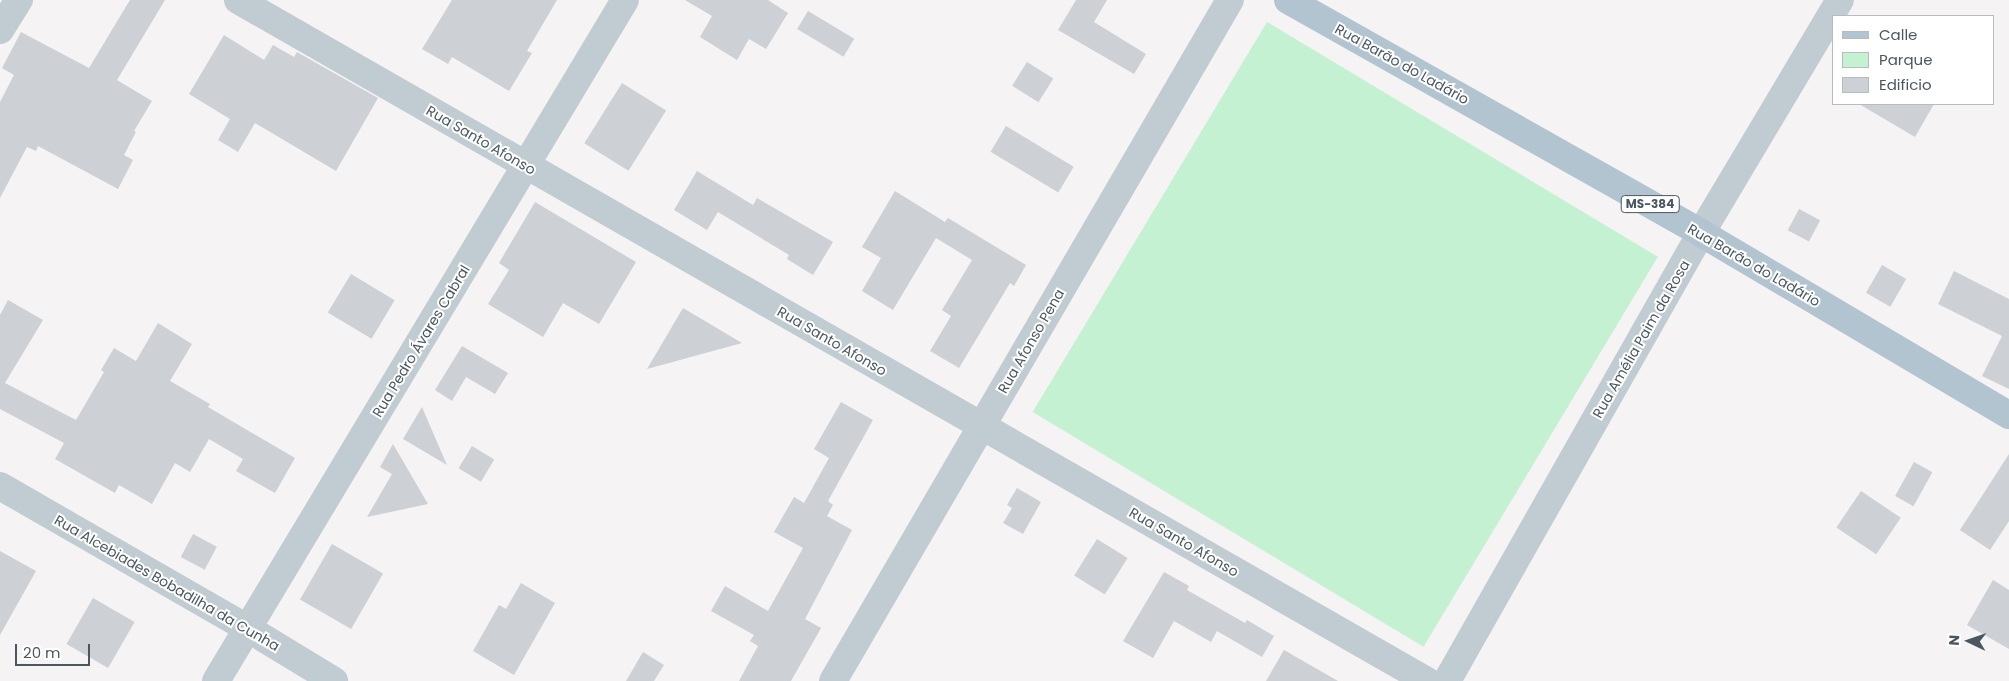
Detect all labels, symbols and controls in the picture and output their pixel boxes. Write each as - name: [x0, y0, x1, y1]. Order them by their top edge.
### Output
- legend: [1832, 15, 1994, 105]
- street label: Rua Barão do Ladário: [1332, 20, 1472, 108]
- text: Calle: [1879, 24, 1917, 45]
- text: Parque: [1879, 49, 1932, 70]
- text: Edificio: [1879, 74, 1932, 95]
- street label: Rua Santo Afonso: [423, 102, 539, 178]
- road number: MS-384: [1620, 194, 1680, 213]
- street label: Rua Barão do Ladário: [1685, 220, 1823, 310]
- street label: Rua Amélia Paim da Rosa: [1589, 257, 1693, 421]
- street label: Rua Pedro Ávares Cabral: [369, 262, 473, 420]
- street label: Rua Afonso Pena: [994, 286, 1068, 396]
- street label: Rua Santo Afonso: [774, 303, 890, 379]
- street label: Rua Santo Afonso: [1126, 504, 1242, 580]
- street label: Rua Alcebiades Bobadilha da Cunha: [51, 511, 283, 655]
- north arrow: [1944, 616, 1994, 666]
- scale bar: [18, 634, 92, 666]
- text: N: [1944, 634, 1964, 646]
- text: 20 m: [23, 642, 61, 663]

